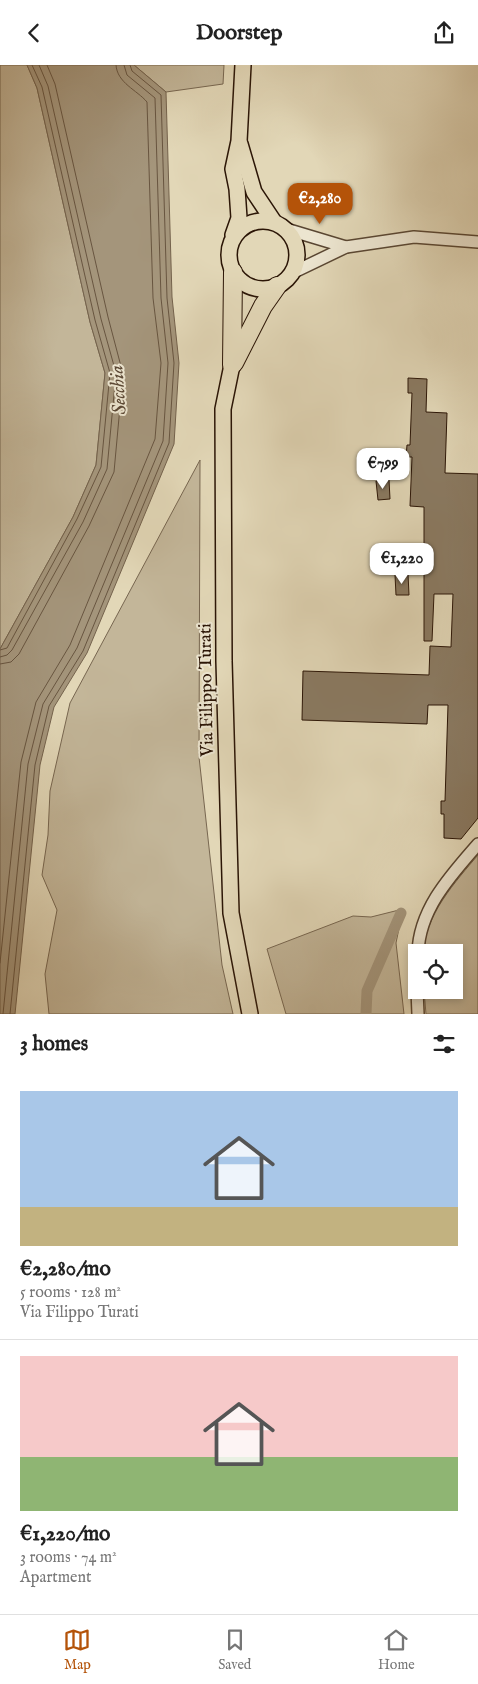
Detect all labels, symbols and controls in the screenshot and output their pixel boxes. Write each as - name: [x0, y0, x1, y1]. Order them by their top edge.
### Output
- icon: back: [20, 19, 48, 47]
- text: Doorstep: [196, 19, 282, 47]
- icon: share: [430, 19, 458, 47]
- pin: €2,280: [279, 183, 361, 225]
- text: €2,280: [299, 189, 341, 209]
- water label: Secchia: [105, 364, 133, 416]
- pin: €799: [353, 447, 413, 490]
- text: €799: [368, 454, 398, 474]
- pin: €1,220: [361, 543, 443, 585]
- text: €1,220: [381, 549, 423, 569]
- street label: Via Filippo Turati: [194, 623, 220, 758]
- map controls: [408, 944, 463, 999]
- button: locate: [408, 944, 463, 999]
- icon: filters: [430, 1030, 458, 1058]
- text: 3 homes: [20, 1031, 88, 1058]
- icon: home: [194, 1123, 284, 1213]
- text: €2,280/mo: [20, 1256, 111, 1283]
- text: 5 rooms · 128 m²: [20, 1283, 121, 1303]
- text: Via Filippo Turati: [20, 1303, 139, 1323]
- icon: home: [194, 1389, 284, 1479]
- text: €1,220/mo: [20, 1521, 110, 1548]
- text: 3 rooms · 74 m²: [20, 1548, 117, 1568]
- text: Apartment: [20, 1568, 91, 1588]
- tab: Map: [63, 1626, 91, 1674]
- tab: Saved: [218, 1626, 251, 1674]
- tab: Home: [378, 1626, 415, 1674]

